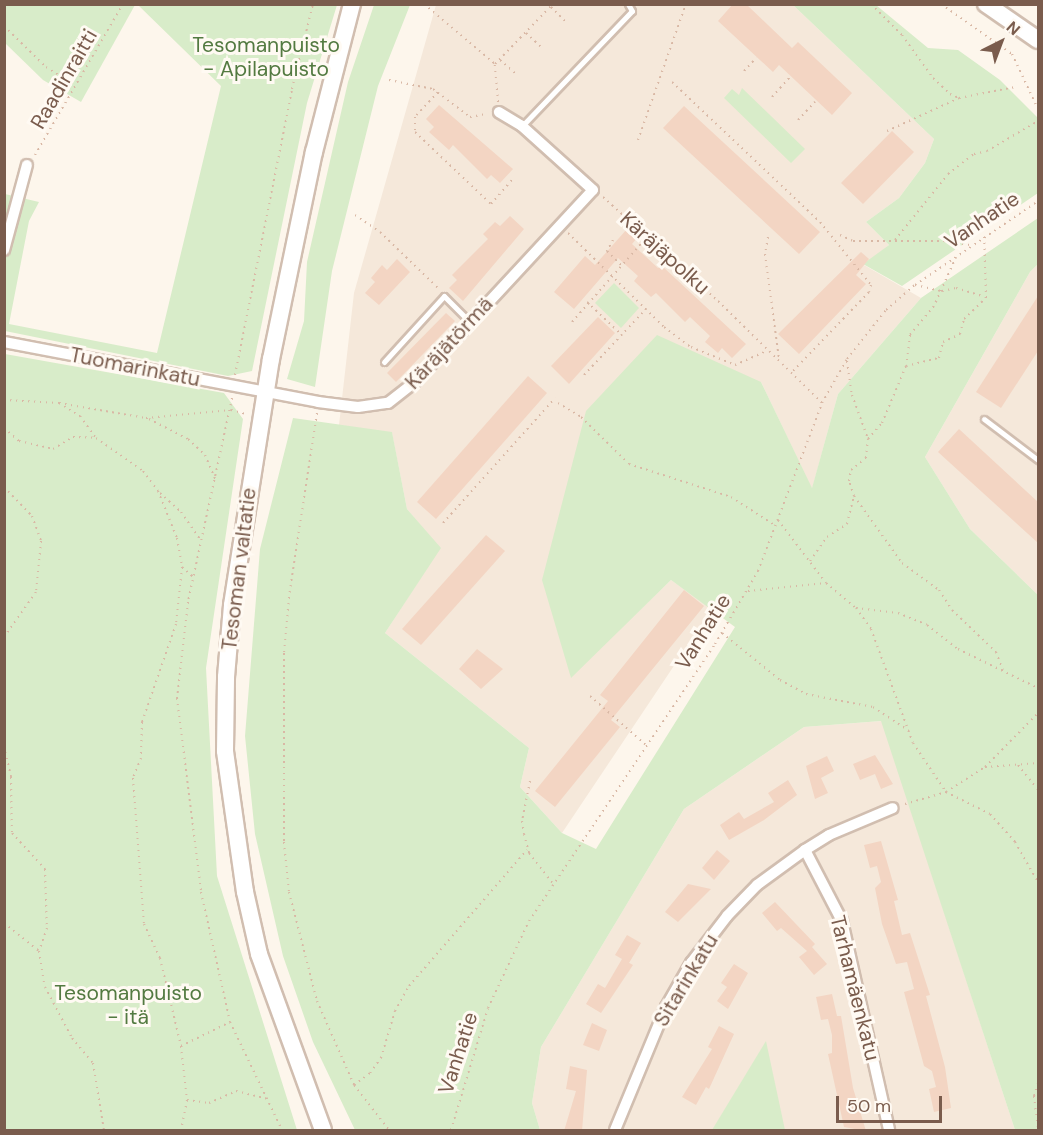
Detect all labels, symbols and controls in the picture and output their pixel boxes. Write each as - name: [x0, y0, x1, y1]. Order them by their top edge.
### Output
- north arrow: [971, 12, 1031, 72]
- text: N: [1002, 17, 1025, 40]
- street label: Raadinraitti: [25, 25, 103, 133]
- park label: Tesomanpuisto - Apilapuisto: [192, 32, 340, 82]
- street label: Vanhatie: [940, 186, 1024, 254]
- street label: Käräjäpolku: [615, 206, 715, 300]
- street label: Käräjätörmä: [400, 292, 498, 394]
- street label: Tuomarinkatu: [68, 342, 202, 392]
- street label: Tesoman valtatie: [217, 486, 261, 652]
- street label: Vanhatie: [670, 589, 736, 675]
- street label: Tarhamäenkatu: [825, 913, 885, 1063]
- street label: Sitarinkatu: [649, 929, 723, 1031]
- park label: Tesomanpuisto - itä: [54, 980, 202, 1030]
- street label: Vanhatie: [433, 1009, 483, 1097]
- scale bar: [839, 1084, 946, 1122]
- text: 50 m: [847, 1094, 891, 1118]

